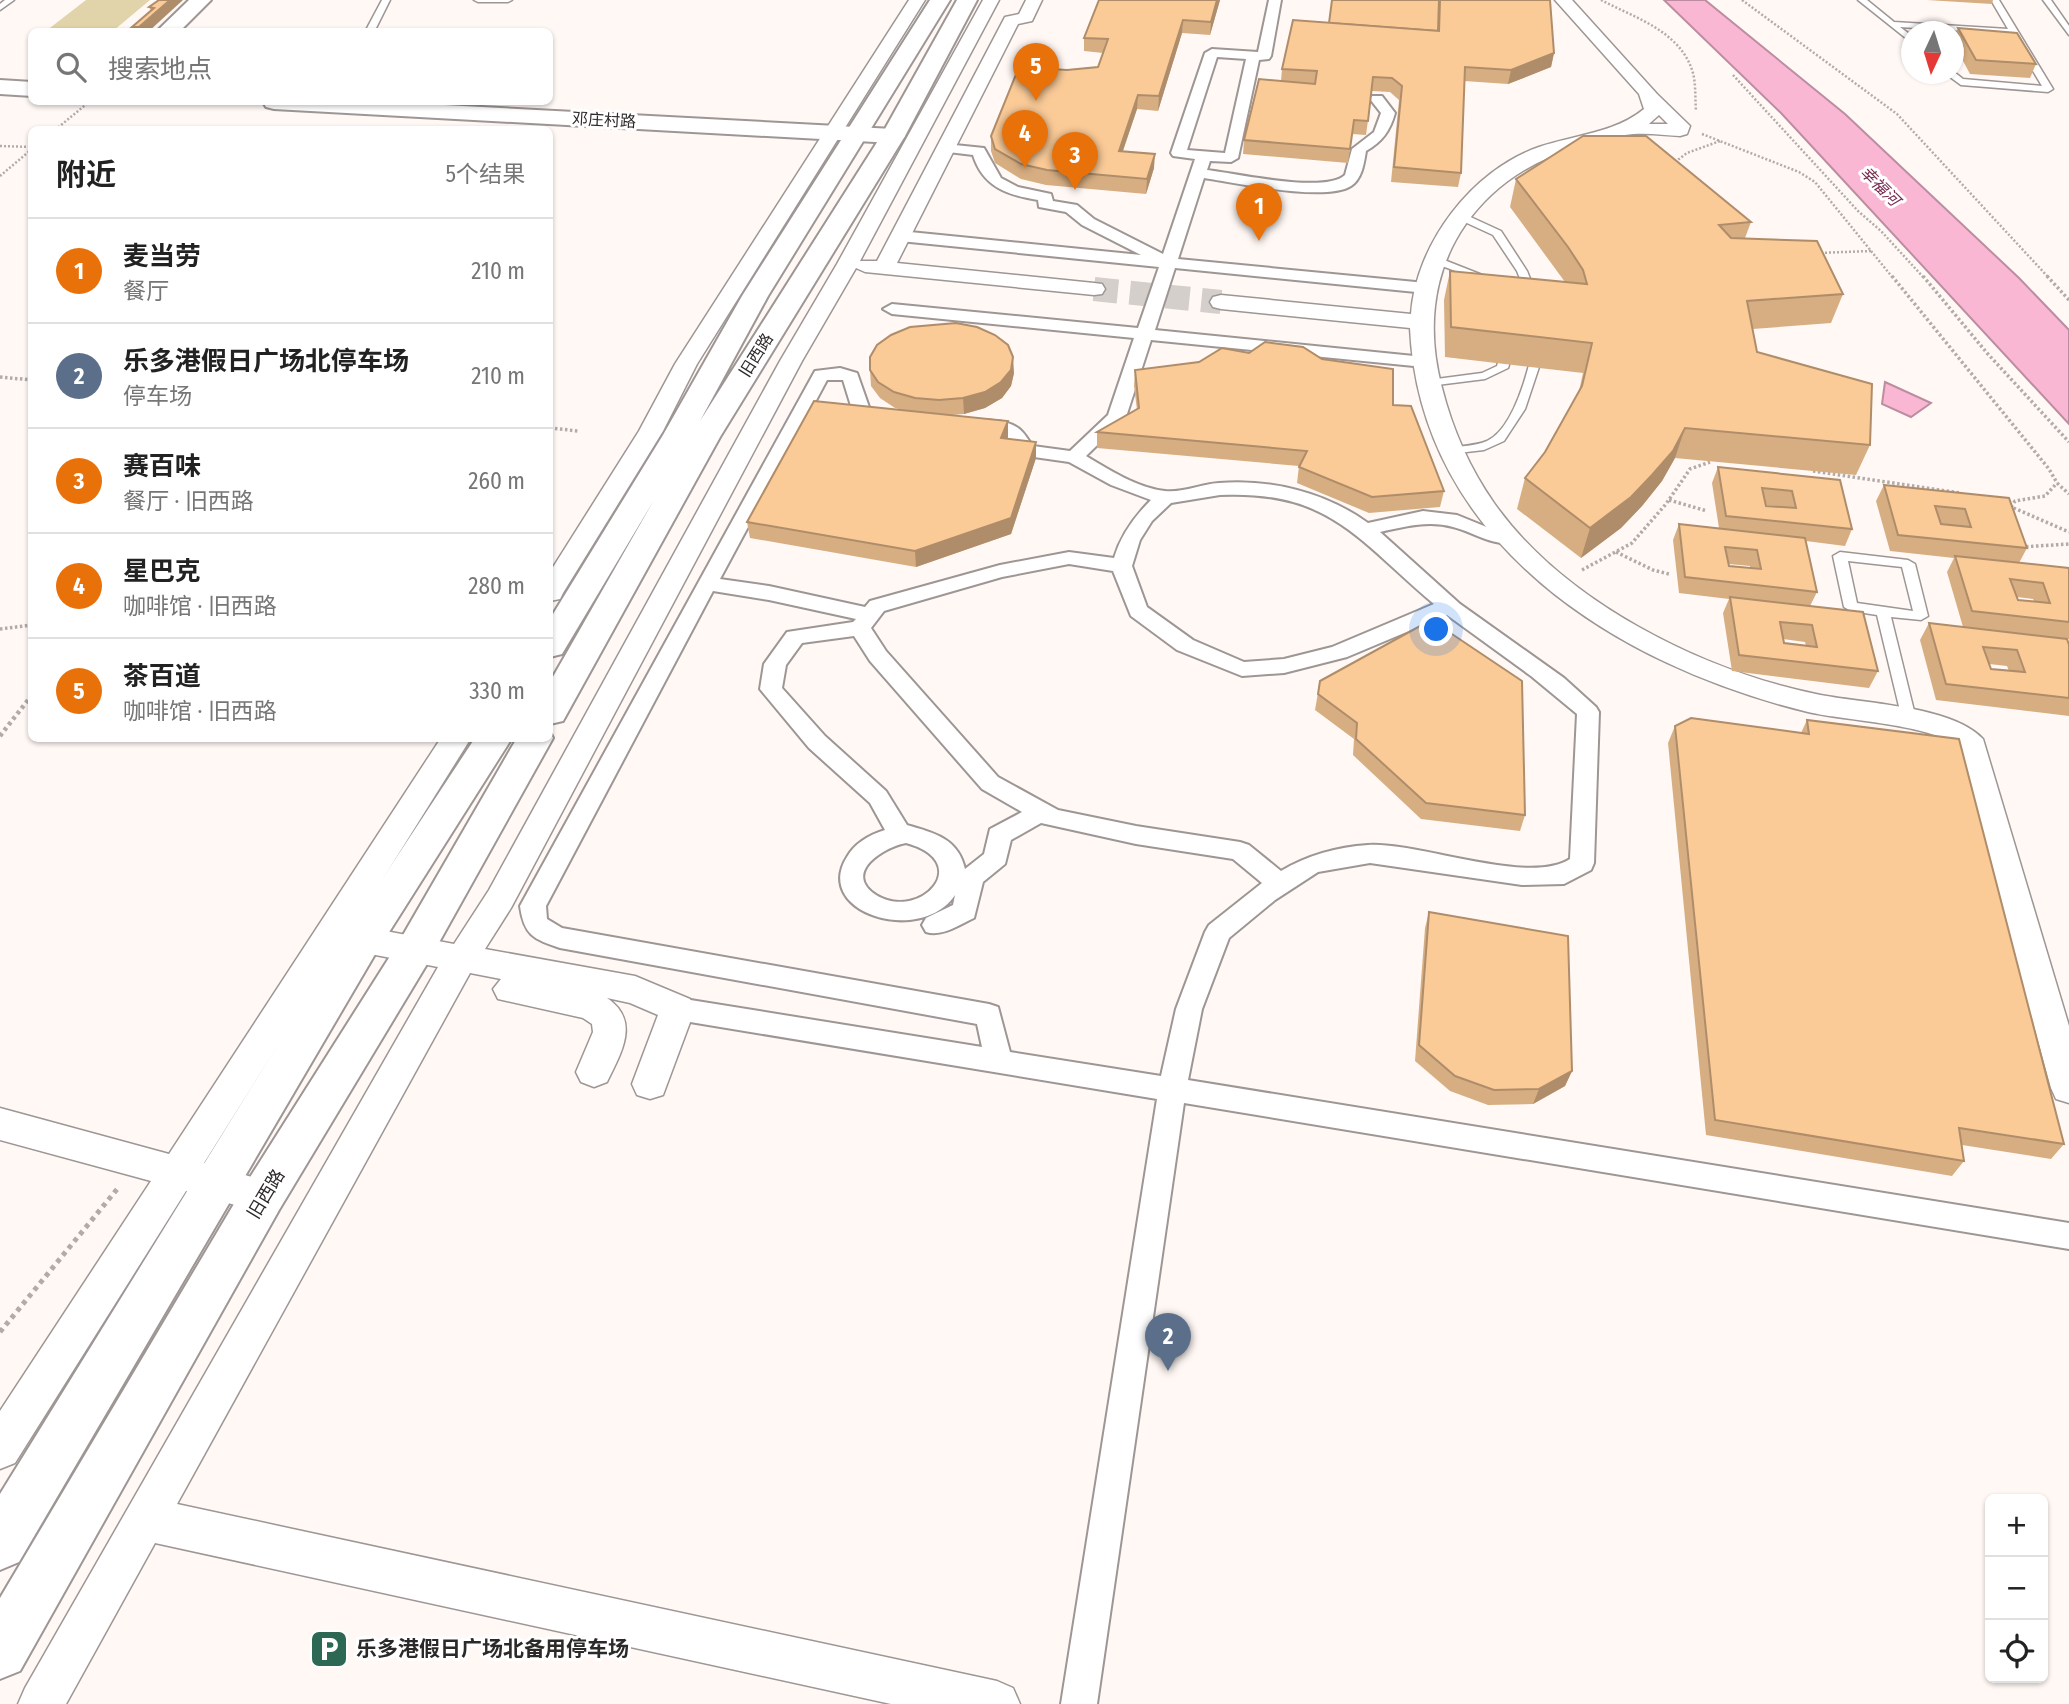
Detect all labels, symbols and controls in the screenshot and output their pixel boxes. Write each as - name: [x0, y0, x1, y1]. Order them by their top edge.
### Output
- north arrow: [1901, 21, 1964, 84]
- search box: [28, 28, 553, 105]
- pin: 5: [1013, 43, 1059, 101]
- icon: search: [52, 48, 90, 86]
- text: 搜索地点: [108, 54, 212, 85]
- street label: 邓庄村路: [572, 109, 636, 131]
- pin: 4: [1002, 110, 1048, 168]
- pin: 3: [1052, 132, 1098, 190]
- text: 附近: [56, 157, 116, 193]
- text: 5个结果: [445, 160, 525, 188]
- water label: 幸福河: [1856, 162, 1906, 212]
- pin: 1: [1236, 183, 1282, 241]
- text: 麦当劳: [123, 241, 201, 272]
- text: 1: [74, 257, 84, 285]
- text: 210 m: [471, 257, 525, 285]
- text: 餐厅: [123, 277, 169, 305]
- street label: 旧西路: [735, 330, 777, 380]
- text: 乐多港假日广场北停车场: [123, 346, 409, 377]
- text: 2: [74, 362, 84, 390]
- text: 210 m: [471, 362, 525, 390]
- text: 停车场: [123, 382, 192, 410]
- text: 赛百味: [123, 451, 201, 482]
- text: 3: [74, 467, 84, 495]
- text: 260 m: [468, 467, 525, 495]
- text: 餐厅 · 旧西路: [123, 487, 254, 515]
- text: 星巴克: [123, 556, 201, 587]
- text: 4: [73, 572, 85, 600]
- text: 280 m: [468, 572, 525, 600]
- text: 咖啡馆 · 旧西路: [123, 592, 277, 620]
- your location: [1419, 612, 1453, 646]
- text: 茶百道: [123, 661, 201, 692]
- text: 5: [73, 677, 85, 705]
- text: 330 m: [469, 677, 525, 705]
- text: 咖啡馆 · 旧西路: [123, 697, 277, 725]
- street label: 旧西路: [243, 1165, 289, 1223]
- pin: 2: [1145, 1313, 1191, 1371]
- map controls: [1985, 1494, 2048, 1683]
- button: +: [1985, 1494, 2048, 1557]
- button: −: [1985, 1557, 2048, 1620]
- button: locate: [1985, 1620, 2048, 1683]
- parking icon: 乐多港假日广场北备用停车场: [308, 1628, 350, 1670]
- place label: 乐多港假日广场北备用停车场: [356, 1636, 629, 1662]

